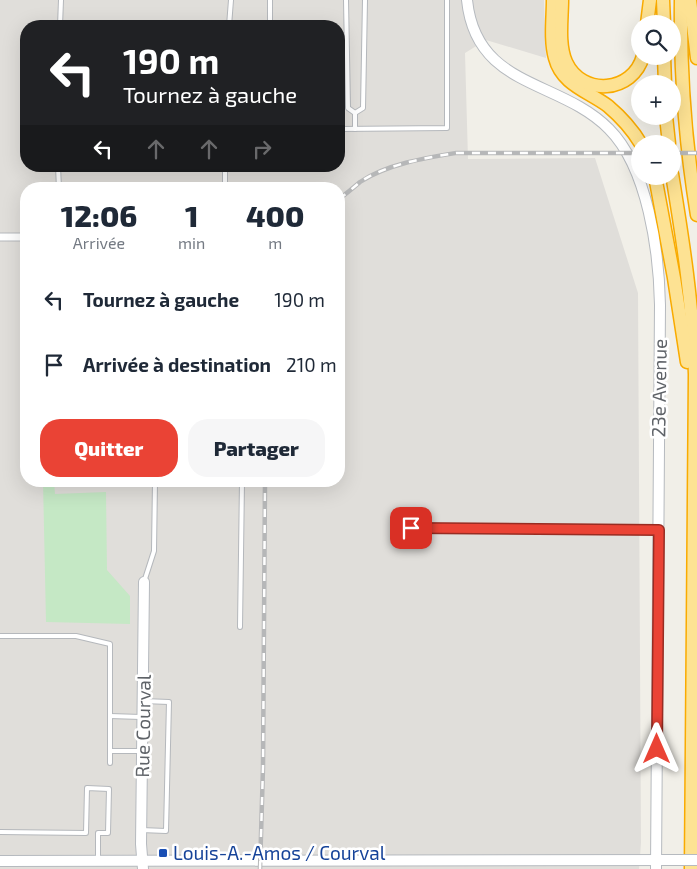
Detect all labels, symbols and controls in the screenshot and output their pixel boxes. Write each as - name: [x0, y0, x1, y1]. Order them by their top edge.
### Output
- map controls: [631, 15, 681, 185]
- button: search: [631, 15, 681, 65]
- text: 190 m: [123, 39, 219, 81]
- icon: left: [40, 40, 105, 105]
- button: +: [631, 75, 681, 125]
- text: Tournez à gauche: [123, 81, 297, 107]
- icon: left: [89, 135, 117, 163]
- icon: ahead: [142, 135, 170, 163]
- icon: ahead: [195, 135, 223, 163]
- icon: right: [248, 135, 276, 163]
- button: −: [631, 135, 681, 185]
- text: 12:06: [61, 197, 137, 233]
- text: 1: [185, 197, 198, 233]
- text: 400: [246, 197, 304, 233]
- text: Arrivée: [73, 233, 125, 252]
- text: min: [178, 233, 205, 252]
- text: m: [268, 233, 282, 252]
- icon: left: [40, 286, 68, 314]
- text: Tournez à gauche: [83, 288, 239, 311]
- text: 190 m: [274, 288, 325, 311]
- street label: 23e Avenue: [646, 338, 671, 438]
- icon: arrive: [40, 351, 68, 379]
- text: Arrivée à destination: [83, 353, 271, 376]
- text: 210 m: [286, 353, 337, 376]
- button: Quitter: [40, 419, 178, 477]
- button: Partager: [188, 419, 325, 477]
- pin: [390, 507, 432, 549]
- icon: arrive: [397, 514, 425, 542]
- street label: Rue Courval: [130, 674, 155, 778]
- position arrow: [630, 722, 682, 774]
- place label: Louis-A.-Amos / Courval: [173, 841, 386, 864]
- marker: Louis-A.-Amos / Courval: [157, 847, 169, 859]

